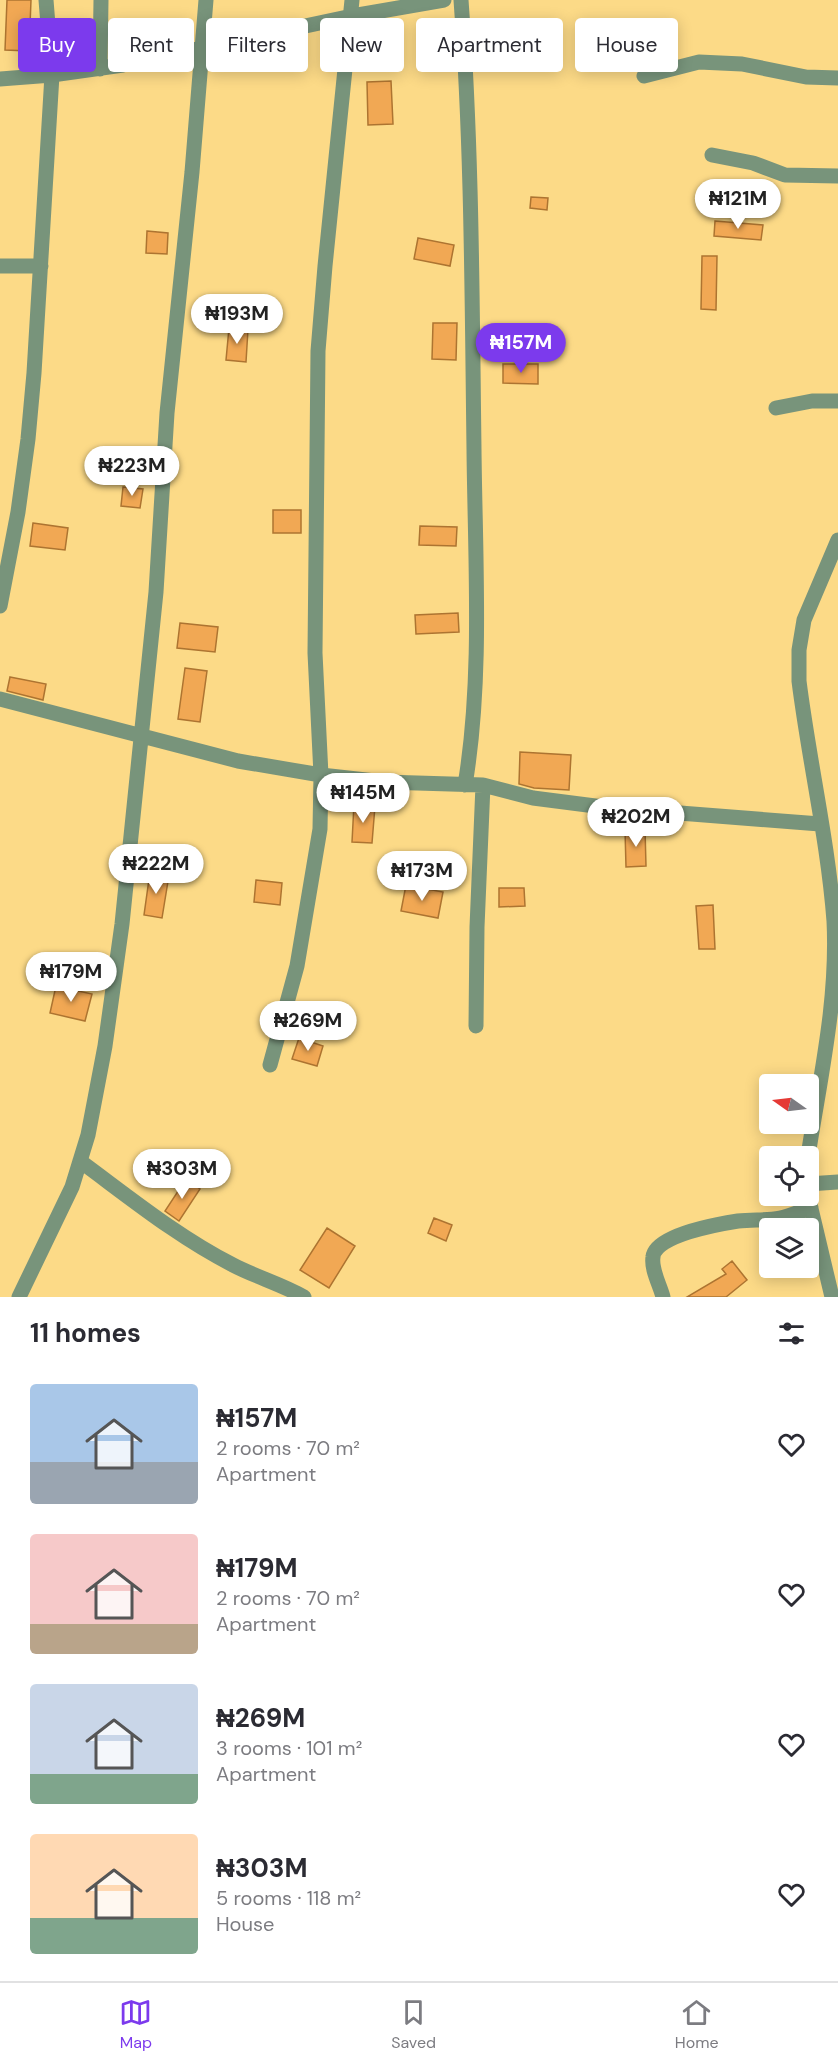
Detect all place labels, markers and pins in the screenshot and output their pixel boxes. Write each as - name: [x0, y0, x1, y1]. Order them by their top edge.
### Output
- pin: ₦121M: [696, 179, 780, 230]
- pin: ₦193M: [195, 294, 279, 345]
- pin: ₦157M: [479, 323, 563, 374]
- pin: ₦223M: [90, 446, 174, 497]
- pin: ₦145M: [321, 773, 405, 824]
- pin: ₦202M: [594, 797, 678, 848]
- pin: ₦222M: [114, 844, 198, 895]
- pin: ₦173M: [380, 851, 464, 902]
- pin: ₦179M: [29, 952, 113, 1003]
- pin: ₦269M: [266, 1001, 350, 1052]
- pin: ₦303M: [140, 1149, 224, 1200]

